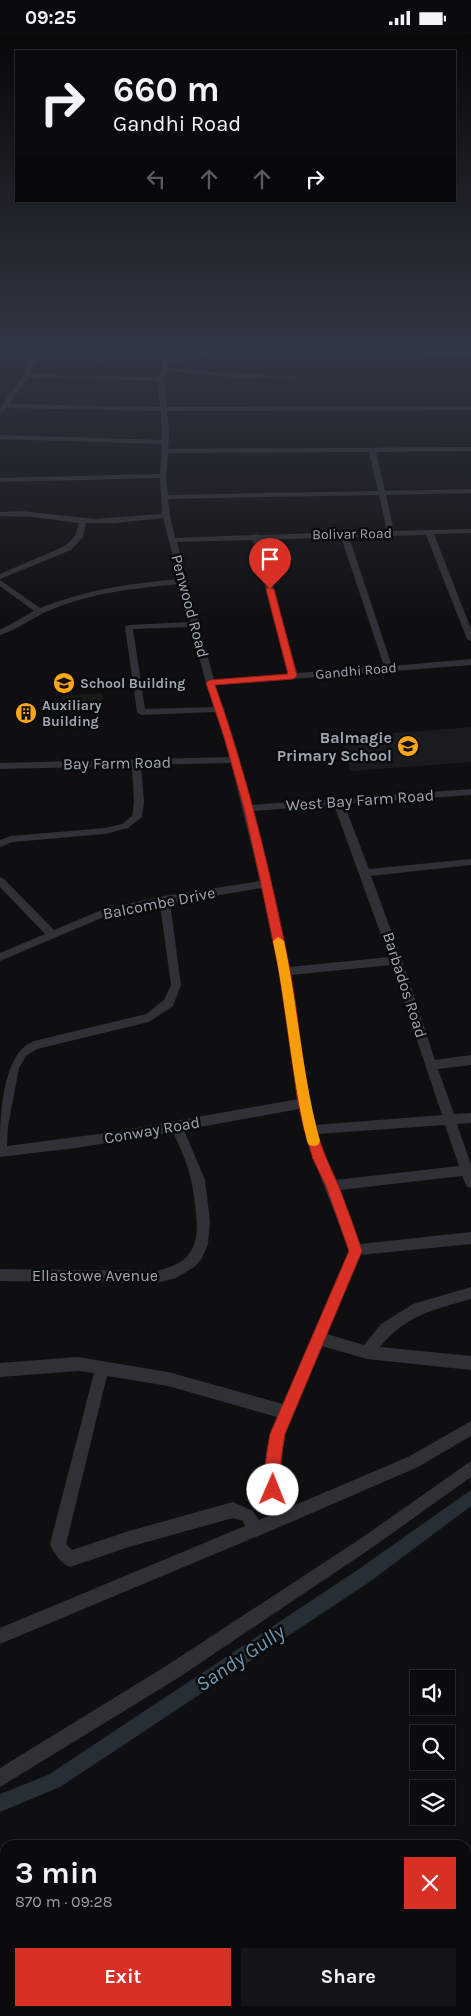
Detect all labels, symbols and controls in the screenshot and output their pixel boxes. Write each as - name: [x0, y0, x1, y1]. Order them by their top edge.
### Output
- text: 09:25: [25, 7, 76, 29]
- text: 660 m: [113, 69, 220, 110]
- icon: right: [30, 70, 95, 135]
- text: Gandhi Road: [113, 111, 241, 137]
- icon: left: [142, 165, 170, 193]
- icon: ahead: [195, 165, 223, 193]
- icon: ahead: [248, 165, 276, 193]
- icon: right: [301, 165, 329, 193]
- street label: Bolivar Road: [312, 525, 392, 543]
- pin: [249, 538, 291, 589]
- icon: arrive: [256, 545, 284, 573]
- street label: Penwood Road: [167, 552, 213, 660]
- street label: Gandhi Road: [315, 659, 397, 683]
- school or university icon: School Building: [52, 671, 76, 695]
- place label: School Building: [80, 675, 185, 692]
- place label: Auxiliary Building: [42, 697, 101, 730]
- building icon: Auxiliary Building: [14, 701, 38, 725]
- place label: Balmagie Primary School: [277, 728, 392, 765]
- school or university icon: Balmagie Primary School: [396, 734, 420, 758]
- street label: Bay Farm Road: [63, 753, 171, 773]
- street label: West Bay Farm Road: [285, 785, 435, 815]
- street label: Balcombe Drive: [101, 883, 217, 923]
- street label: Barbados Road: [379, 930, 431, 1040]
- street label: Conway Road: [103, 1112, 201, 1148]
- street label: Ellastowe Avenue: [32, 1266, 158, 1285]
- position arrow: [246, 1463, 298, 1515]
- water label: Sandy Gully: [191, 1619, 290, 1696]
- map controls: [410, 1670, 455, 1825]
- button: sound: [410, 1670, 455, 1715]
- button: search: [410, 1725, 455, 1770]
- button: layers: [410, 1780, 455, 1825]
- text: 3 min: [15, 1855, 98, 1891]
- button: close: [404, 1857, 456, 1909]
- text: 870 m · 09:28: [15, 1892, 113, 1911]
- button: Exit: [15, 1948, 231, 2006]
- button: Share: [241, 1948, 456, 2006]

